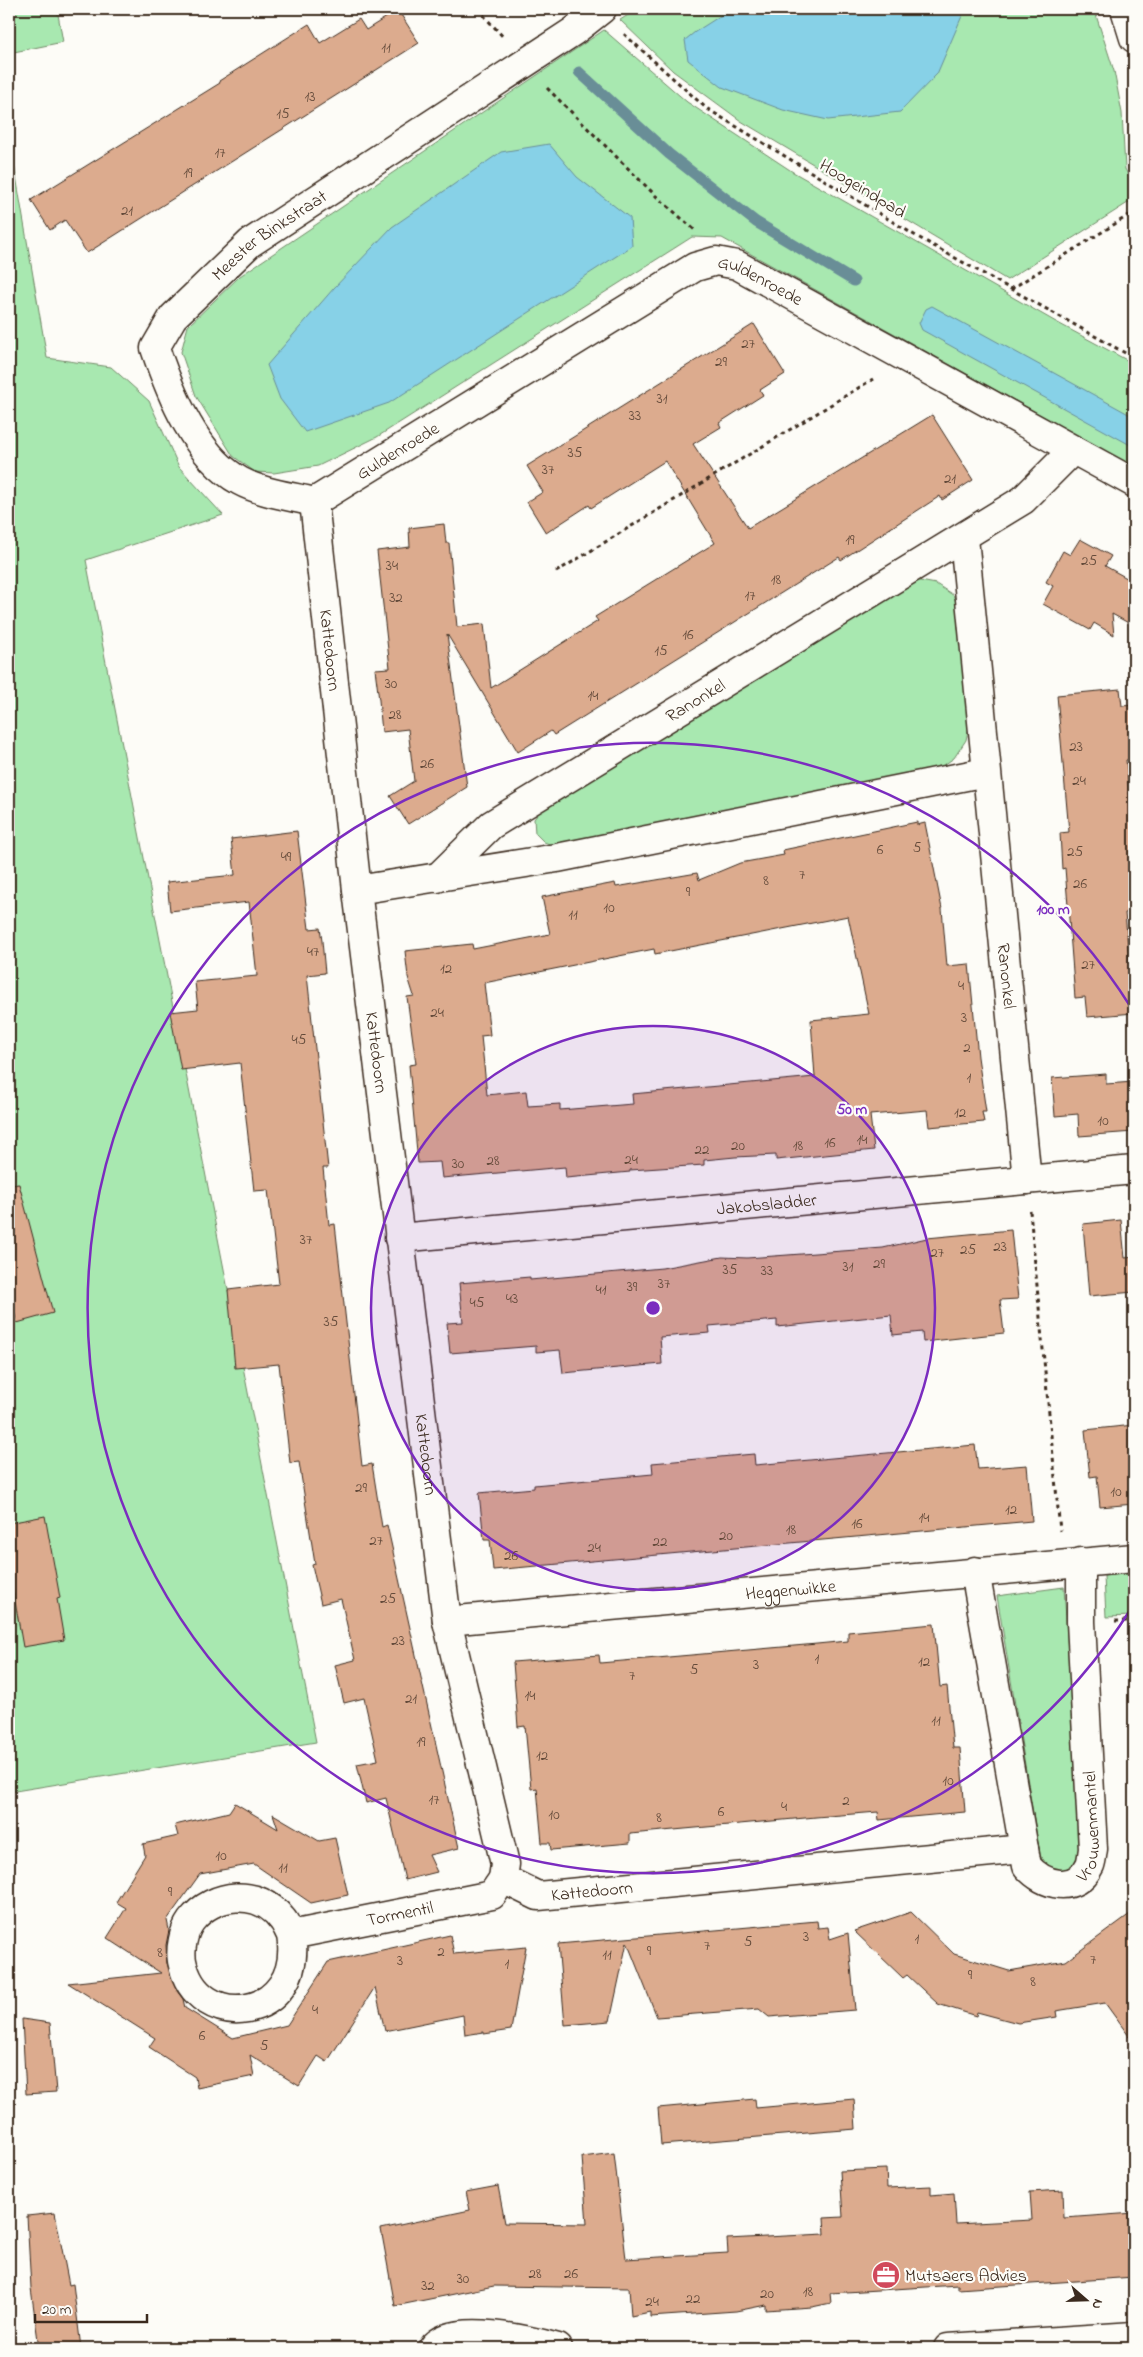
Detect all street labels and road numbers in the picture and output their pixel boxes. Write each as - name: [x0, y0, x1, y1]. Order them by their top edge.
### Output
- street label: Hoogeindpad: [813, 154, 910, 227]
- street label: Meester Binkstraat: [207, 185, 333, 288]
- street label: Guldenroede: [715, 251, 808, 314]
- street label: Guldenroede: [352, 416, 446, 488]
- street label: Kattedoorn: [311, 608, 346, 693]
- street label: Ranonkel: [661, 674, 731, 730]
- street label: Ranonkel: [989, 942, 1021, 1010]
- street label: Kattedoorn: [357, 1010, 393, 1095]
- street label: Jakobsladder: [715, 1188, 818, 1224]
- street label: Kattedoorn: [407, 1412, 442, 1497]
- street label: Heggenwikke: [744, 1574, 838, 1609]
- street label: Vrouwenmantel: [1071, 1770, 1108, 1891]
- street label: Kattedoorn: [550, 1876, 634, 1910]
- street label: Tormentil: [364, 1896, 436, 1935]

